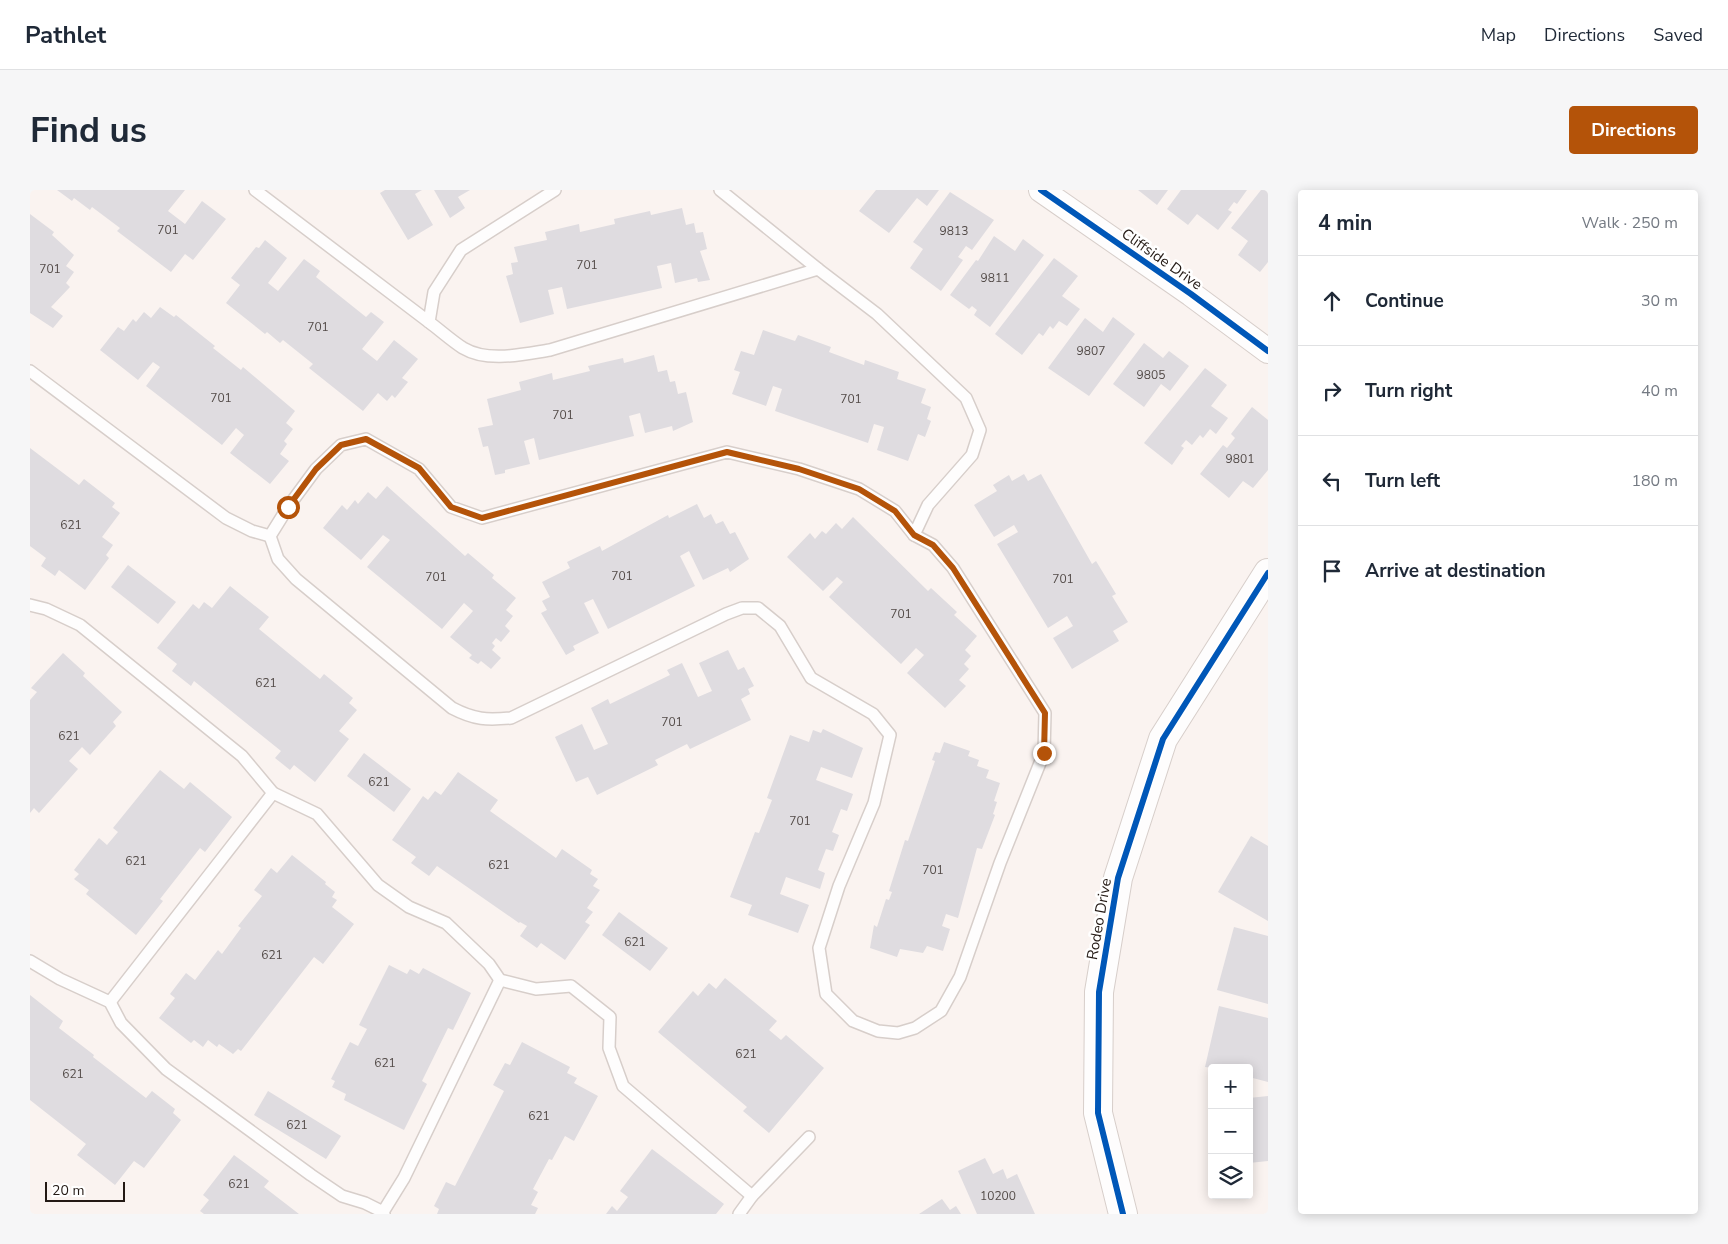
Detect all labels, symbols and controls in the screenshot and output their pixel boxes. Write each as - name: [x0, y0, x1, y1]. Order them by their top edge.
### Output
- text: Pathlet: [25, 19, 106, 51]
- text: Map: [1481, 23, 1516, 47]
- text: Directions: [1544, 23, 1625, 47]
- text: Saved: [1653, 23, 1703, 47]
- button: Directions: [1569, 106, 1698, 154]
- text: Find us: [30, 107, 147, 154]
- text: 4 min: [1318, 209, 1372, 237]
- text: Walk · 250 m: [1582, 212, 1678, 234]
- house number: 701: [157, 222, 179, 238]
- house number: 9813: [940, 223, 968, 239]
- street label: Cliffside Drive: [1118, 224, 1206, 294]
- house number: 701: [576, 257, 598, 273]
- house number: 701: [39, 261, 61, 277]
- house number: 9811: [981, 270, 1009, 286]
- icon: ahead: [1318, 287, 1346, 315]
- text: Continue: [1365, 288, 1444, 314]
- text: 30 m: [1641, 290, 1678, 312]
- house number: 701: [307, 319, 329, 335]
- house number: 9807: [1077, 343, 1105, 359]
- house number: 9805: [1137, 367, 1165, 383]
- icon: right: [1318, 377, 1346, 405]
- text: Turn right: [1365, 378, 1452, 404]
- text: 40 m: [1641, 380, 1678, 402]
- house number: 701: [210, 390, 232, 406]
- house number: 701: [840, 391, 862, 407]
- house number: 701: [552, 407, 574, 423]
- house number: 9801: [1226, 451, 1254, 467]
- icon: left: [1318, 467, 1346, 495]
- text: Turn left: [1365, 468, 1440, 494]
- text: 180 m: [1631, 470, 1678, 492]
- route start: [277, 496, 300, 519]
- house number: 621: [60, 517, 82, 533]
- icon: arrive: [1318, 557, 1346, 585]
- text: Arrive at destination: [1365, 558, 1546, 584]
- house number: 701: [611, 568, 633, 584]
- house number: 701: [425, 569, 447, 585]
- house number: 701: [1052, 571, 1074, 587]
- house number: 701: [890, 606, 912, 622]
- house number: 621: [255, 675, 277, 691]
- house number: 701: [661, 714, 683, 730]
- house number: 621: [58, 728, 80, 744]
- route end: [1033, 742, 1056, 765]
- house number: 621: [368, 774, 390, 790]
- house number: 701: [789, 813, 811, 829]
- house number: 621: [125, 853, 147, 869]
- house number: 621: [488, 857, 510, 873]
- house number: 701: [922, 862, 944, 878]
- street label: Rodeo Drive: [1082, 877, 1116, 961]
- house number: 621: [624, 934, 646, 950]
- house number: 621: [261, 947, 283, 963]
- house number: 621: [735, 1046, 757, 1062]
- house number: 621: [374, 1055, 396, 1071]
- map controls: [1208, 1064, 1253, 1199]
- button: +: [1208, 1064, 1253, 1109]
- house number: 621: [62, 1066, 84, 1082]
- house number: 621: [528, 1108, 550, 1124]
- button: −: [1208, 1109, 1253, 1154]
- house number: 621: [286, 1117, 308, 1133]
- button: layers: [1208, 1154, 1253, 1199]
- house number: 621: [228, 1176, 250, 1192]
- scale bar: [45, 1179, 125, 1202]
- text: 20 m: [52, 1181, 84, 1200]
- house number: 10200: [980, 1188, 1016, 1204]

